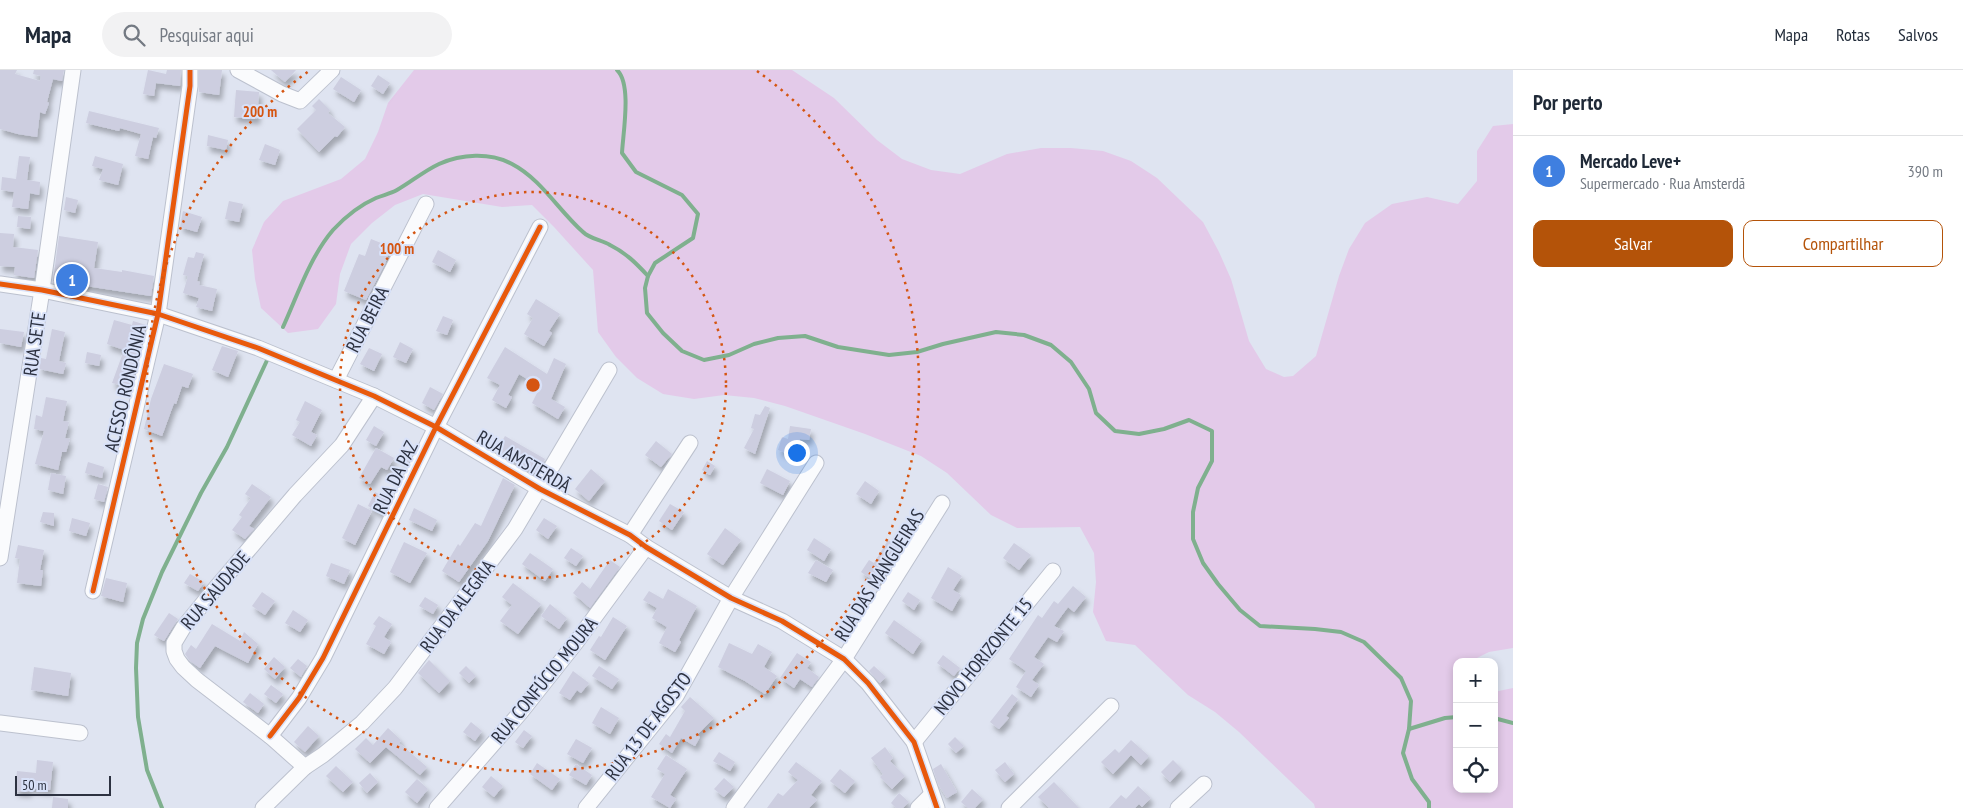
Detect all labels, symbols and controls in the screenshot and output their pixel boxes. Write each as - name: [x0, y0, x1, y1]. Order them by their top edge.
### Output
- search box: [102, 12, 452, 57]
- text: Mapa: [25, 19, 72, 50]
- icon: search: [120, 21, 148, 49]
- text: Pesquisar aqui: [160, 23, 254, 47]
- text: Mapa: [1774, 23, 1808, 46]
- text: Rotas: [1836, 23, 1870, 46]
- text: Salvos: [1898, 23, 1938, 46]
- text: Por perto: [1533, 89, 1603, 116]
- text: 200 m: [243, 102, 277, 121]
- text: Mercado Leve+: [1580, 149, 1681, 173]
- text: 1: [1545, 161, 1553, 181]
- text: 390 m: [1908, 161, 1943, 181]
- text: Supermercado · Rua Amsterdã: [1580, 173, 1745, 193]
- button: Salvar: [1533, 220, 1733, 267]
- button: Compartilhar: [1743, 220, 1943, 267]
- text: 100 m: [380, 239, 414, 258]
- pin: 1: [56, 261, 88, 299]
- street label: RUA BEIRA: [340, 282, 394, 356]
- street label: RUA SETE: [18, 310, 50, 378]
- street label: ACESSO RONDÔNIA: [99, 322, 151, 454]
- centre of rings: [524, 376, 542, 394]
- street label: RUA AMSTERDÃ: [473, 424, 575, 498]
- street label: RUA DA PAZ: [367, 437, 423, 517]
- your location: [784, 440, 810, 466]
- street label: RUA DAS MANGUEIRAS: [829, 505, 929, 645]
- street label: RUA SAUDADE: [175, 546, 255, 634]
- street label: RUA DA ALEGRIA: [414, 555, 500, 657]
- street label: NOVO HORIZONTE 15: [928, 593, 1038, 719]
- street label: RUA CONFÚCIO MOURA: [486, 612, 602, 748]
- map controls: [1453, 658, 1498, 793]
- button: +: [1453, 658, 1498, 703]
- street label: RUA 13 DE AGOSTO: [600, 667, 696, 785]
- button: −: [1453, 703, 1498, 748]
- button: locate: [1453, 748, 1498, 793]
- scale bar: [15, 773, 111, 796]
- text: 50 m: [22, 776, 47, 794]

